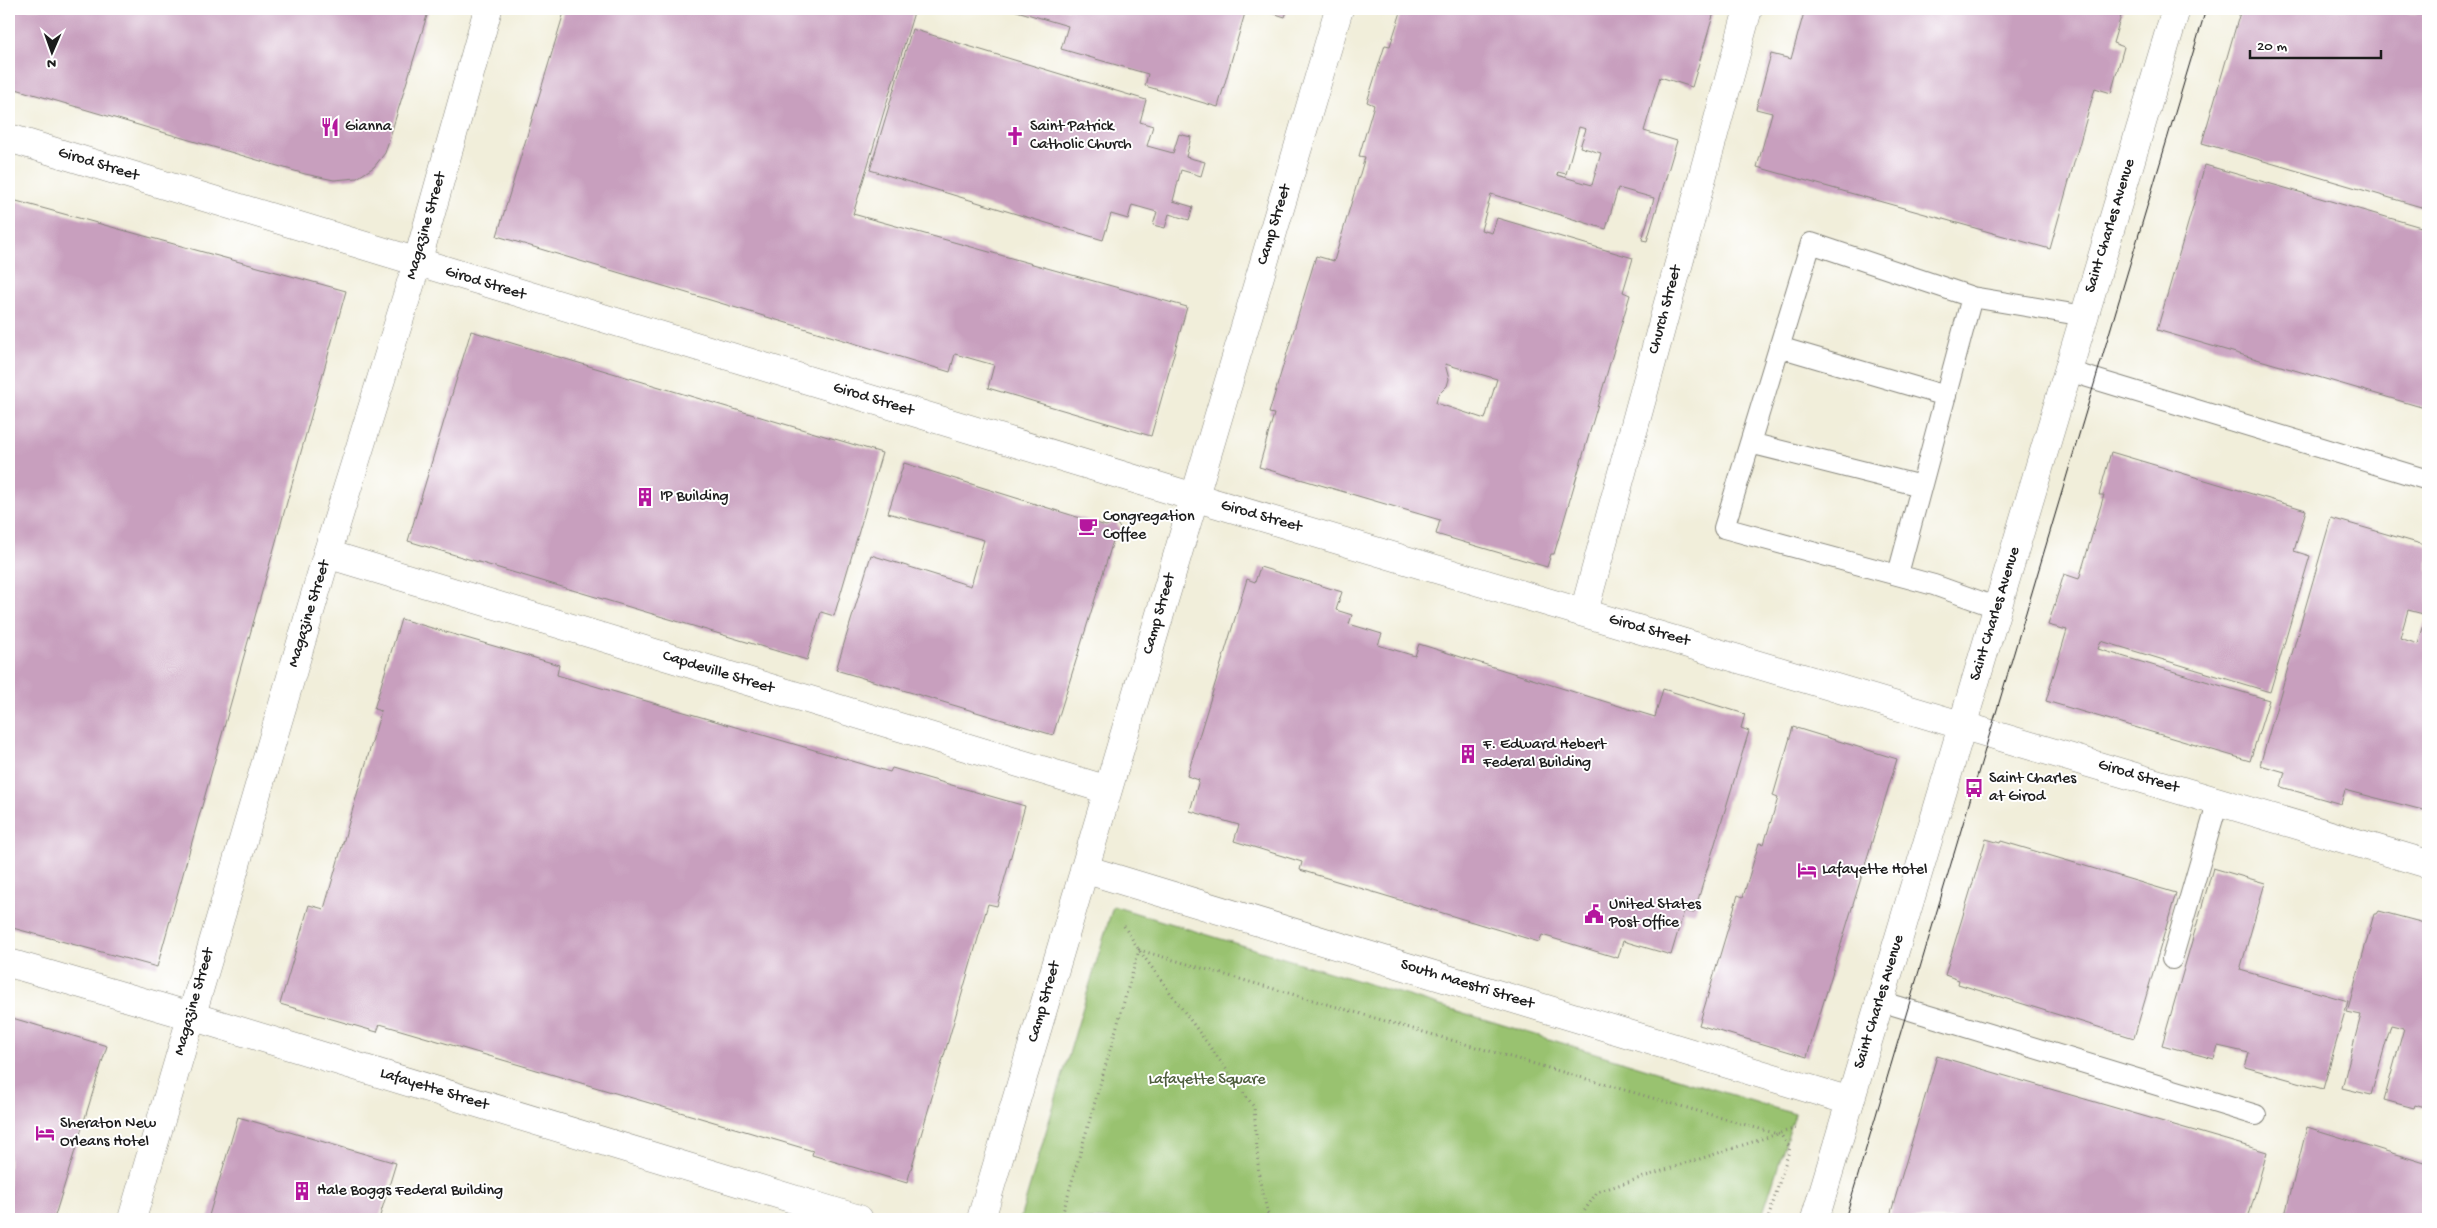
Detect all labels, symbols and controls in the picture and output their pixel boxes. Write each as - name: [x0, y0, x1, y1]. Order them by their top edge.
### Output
- north arrow: [28, 28, 78, 78]
- scale bar: [2250, 28, 2381, 60]
- text: 20 m: [2257, 38, 2287, 56]
- text: N: [47, 54, 56, 71]
- restaurant icon: Gianna: [319, 116, 341, 138]
- place label: Gianna: [345, 118, 393, 137]
- place label: Saint Patrick Catholic Church: [1030, 118, 1132, 155]
- church icon: Saint Patrick Catholic Church: [1004, 125, 1026, 147]
- street label: Girod Street: [55, 144, 142, 187]
- street label: Saint Charles Avenue: [2082, 156, 2141, 295]
- street label: Magazine Street: [403, 169, 452, 282]
- street label: Camp Street: [1254, 181, 1297, 268]
- street label: Church Street: [1645, 262, 1687, 356]
- street label: Girod Street: [442, 263, 529, 306]
- street label: Girod Street: [830, 379, 917, 422]
- building icon: IP Building: [634, 486, 656, 508]
- place label: IP Building: [660, 488, 729, 507]
- street label: Girod Street: [1218, 496, 1305, 538]
- place label: Congregation Coffee: [1103, 508, 1195, 545]
- cafe icon: Congregation Coffee: [1077, 515, 1099, 537]
- street label: Saint Charles Avenue: [1967, 544, 2026, 683]
- street label: Magazine Street: [285, 557, 336, 670]
- street label: Camp Street: [1139, 570, 1181, 657]
- street label: Girod Street: [1606, 610, 1693, 652]
- street label: Capdeville Street: [660, 647, 777, 699]
- place label: F. Edward Hebert Federal Building: [1482, 736, 1607, 773]
- building icon: F. Edward Hebert Federal Building: [1457, 743, 1479, 765]
- street label: Girod Street: [2095, 756, 2182, 799]
- place label: Saint Charles at Girod: [1989, 770, 2077, 807]
- bus stop icon: Saint Charles at Girod: [1963, 777, 1985, 799]
- hotel icon: Lafayette Hotel: [1796, 859, 1818, 881]
- place label: Lafayette Hotel: [1822, 861, 1928, 880]
- place label: United States Post Office: [1608, 896, 1702, 933]
- public building icon: United States Post Office: [1583, 903, 1605, 925]
- street label: Saint Charles Avenue: [1851, 932, 1910, 1071]
- street label: Magazine Street: [171, 945, 220, 1058]
- street label: South Maestri Street: [1398, 956, 1537, 1015]
- street label: Camp Street: [1024, 958, 1066, 1045]
- street label: Lafayette Street: [377, 1064, 492, 1116]
- park label: Lafayette Square: [1148, 1071, 1266, 1090]
- place label: Sheraton New Orleans Hotel: [60, 1115, 157, 1152]
- hotel icon: Sheraton New Orleans Hotel: [34, 1122, 56, 1144]
- building icon: Hale Boggs Federal Building: [291, 1180, 313, 1202]
- place label: Hale Boggs Federal Building: [317, 1182, 503, 1201]

